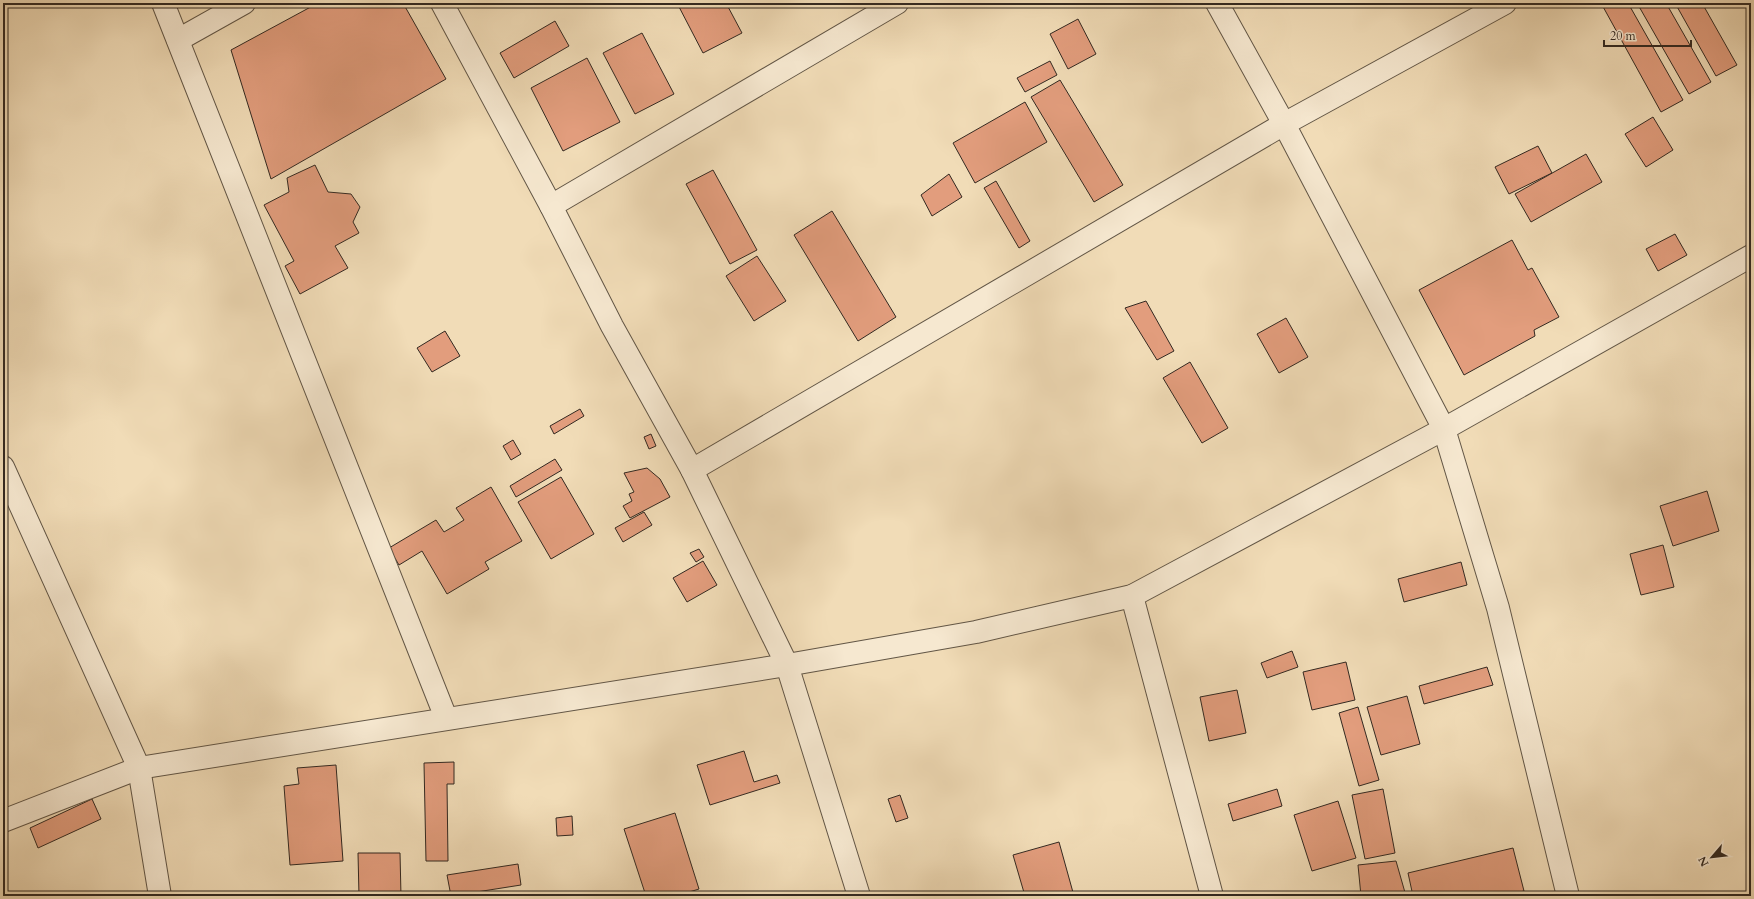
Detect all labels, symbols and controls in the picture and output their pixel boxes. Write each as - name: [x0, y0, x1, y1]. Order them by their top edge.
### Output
- scale bar: [1604, 22, 1691, 48]
- text: 20 m: [1610, 28, 1637, 44]
- north arrow: [1692, 837, 1732, 877]
- text: N: [1695, 853, 1712, 869]

